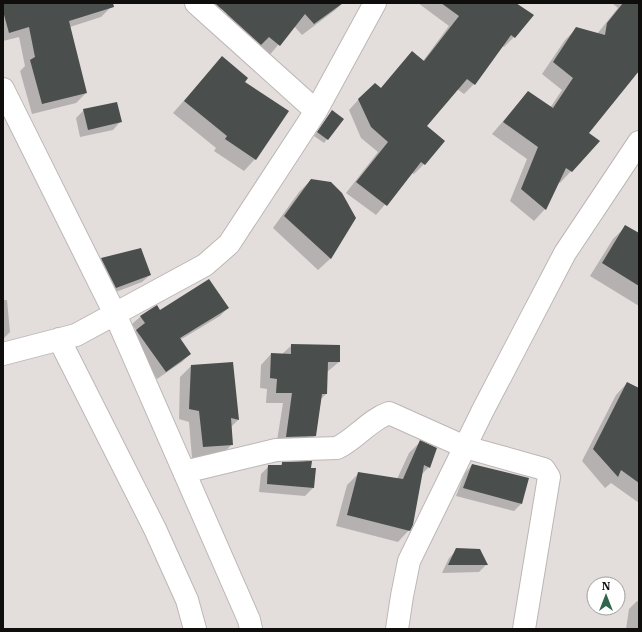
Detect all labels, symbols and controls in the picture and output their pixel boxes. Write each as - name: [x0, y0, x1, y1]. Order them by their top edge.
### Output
- north arrow: [586, 576, 626, 616]
- text: N: [602, 579, 611, 593]

